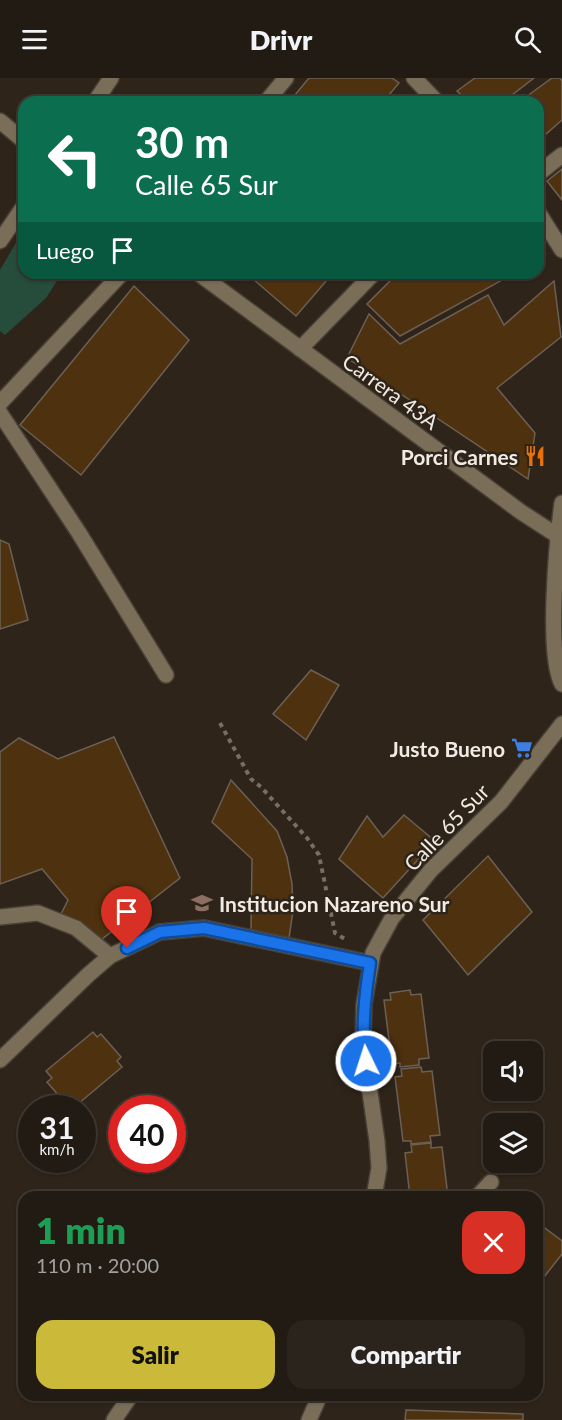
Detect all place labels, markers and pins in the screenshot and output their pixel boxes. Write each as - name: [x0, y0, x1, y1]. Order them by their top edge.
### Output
- place label: Porci Carnes: [401, 444, 518, 469]
- restaurant icon: Porci Carnes: [523, 444, 547, 468]
- place label: Justo Bueno: [390, 736, 505, 761]
- supermarket icon: Justo Bueno: [510, 736, 534, 760]
- pin: [101, 886, 152, 948]
- school or university icon: Institucion Nazareno Sur: [190, 891, 214, 915]
- place label: Institucion Nazareno Sur: [219, 891, 450, 916]

